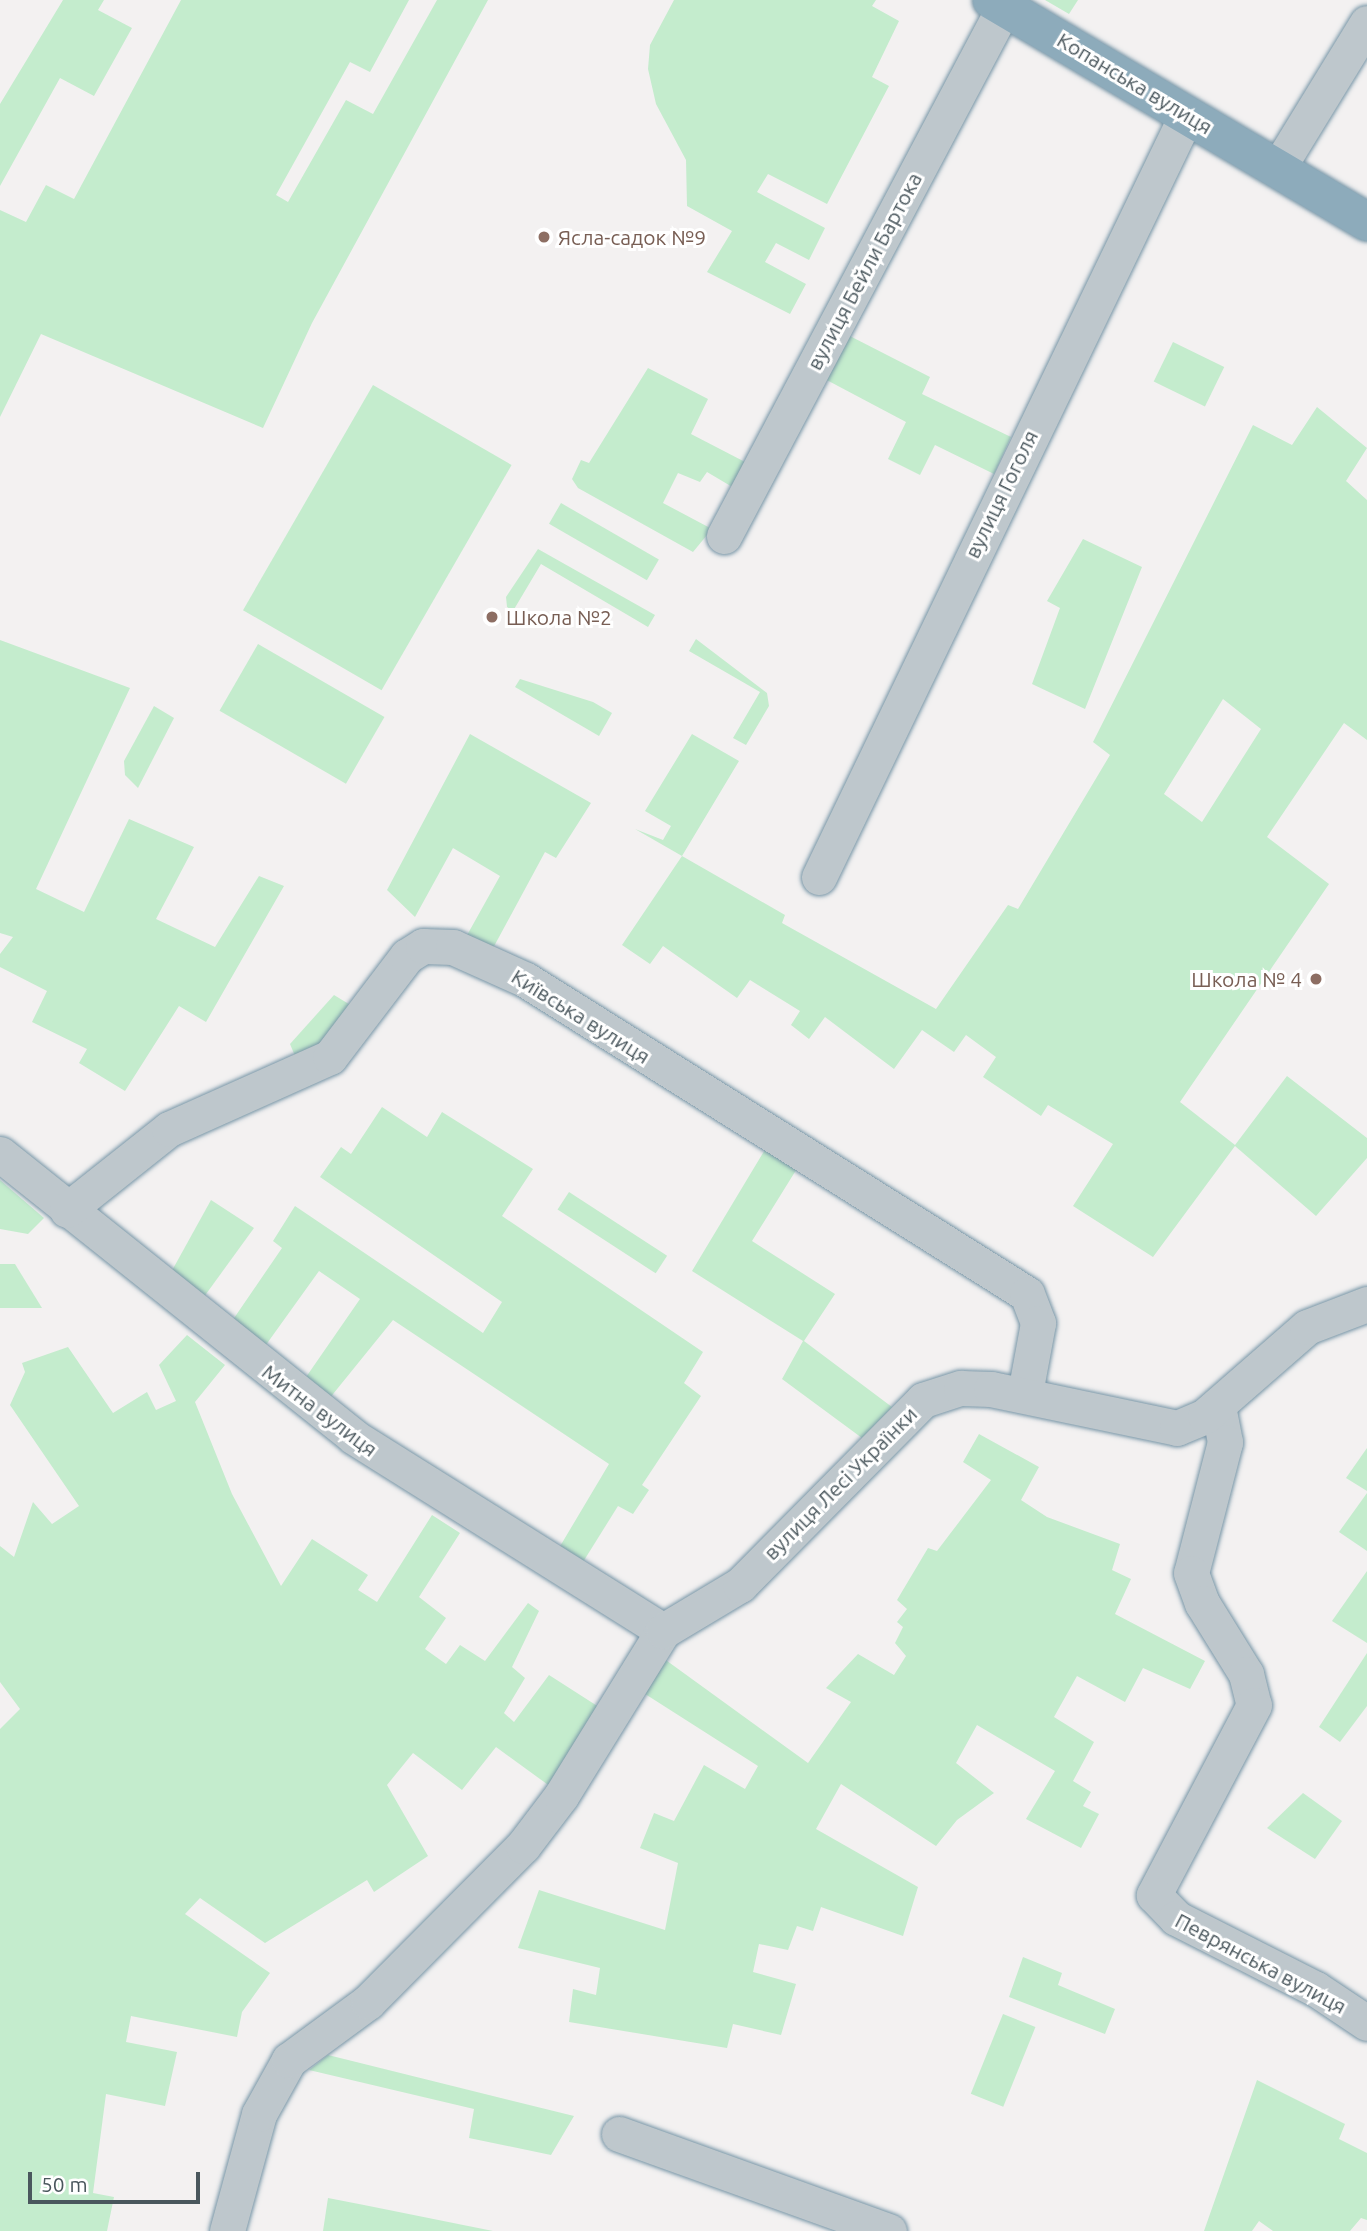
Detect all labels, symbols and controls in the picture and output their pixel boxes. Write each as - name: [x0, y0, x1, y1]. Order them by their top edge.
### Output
- street label: Копанська вулиця: [1053, 27, 1217, 139]
- street label: вулиця Бейли Бартока: [801, 168, 927, 374]
- place label: Ясла-садок №9: [558, 224, 706, 250]
- marker: Ясла-садок №9: [536, 229, 552, 245]
- street label: вулиця Гоголя: [959, 426, 1043, 562]
- place label: Школа №2: [506, 604, 612, 630]
- marker: Школа №2: [484, 609, 500, 625]
- street label: Київська вулиця: [507, 963, 655, 1069]
- place label: Школа № 4: [1191, 966, 1302, 992]
- marker: Школа № 4: [1308, 971, 1324, 987]
- street label: Митна вулиця: [258, 1359, 382, 1461]
- street label: вулиця Лесі Українки: [758, 1401, 922, 1565]
- street label: Певрянська вулиця: [1171, 1907, 1351, 2019]
- scale bar: [32, 2158, 203, 2202]
- text: 50 m: [41, 2172, 88, 2196]

